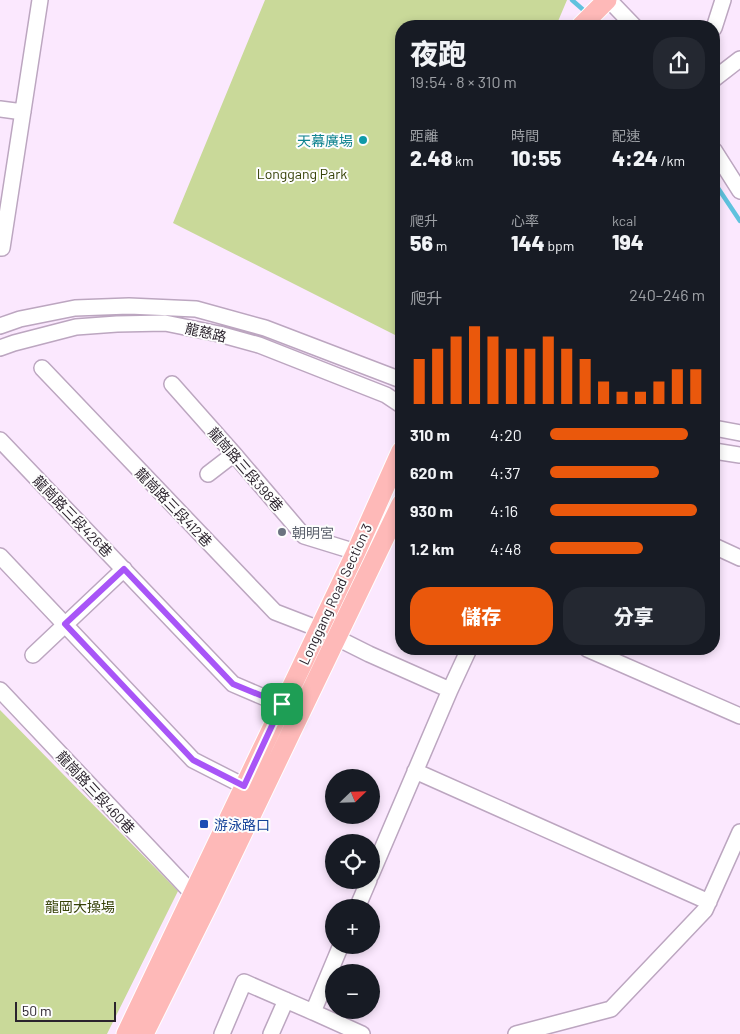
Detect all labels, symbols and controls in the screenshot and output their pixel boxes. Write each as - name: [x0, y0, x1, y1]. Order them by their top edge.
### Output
- text: 夜跑: [410, 36, 466, 70]
- button: share: [653, 37, 705, 89]
- text: 19:54 · 8 × 310 m: [410, 72, 517, 91]
- text: 距離: [410, 127, 438, 144]
- text: 時間: [511, 127, 539, 144]
- text: 配速: [612, 127, 640, 144]
- place label: 天幕廣場: [297, 132, 353, 149]
- marker: 天幕廣場: [357, 134, 369, 146]
- text: 2.48: [410, 145, 452, 170]
- text: 10:55: [511, 145, 561, 170]
- text: 4:24: [612, 145, 658, 170]
- text: km: [452, 152, 474, 169]
- text: /km: [658, 152, 685, 169]
- park label: Longgang Park: [257, 165, 347, 182]
- text: 爬升: [410, 212, 438, 229]
- text: 心率: [511, 212, 539, 229]
- text: kcal: [612, 212, 636, 229]
- text: 194: [612, 229, 644, 254]
- text: 56: [410, 230, 433, 255]
- text: 144: [511, 230, 545, 255]
- text: m: [433, 237, 447, 254]
- text: bpm: [545, 237, 574, 254]
- text: 240–246 m: [629, 285, 705, 304]
- text: 爬升: [410, 288, 442, 307]
- street label: 龍慈路: [184, 319, 228, 345]
- street label: 龍崗路三段398巷: [205, 423, 287, 515]
- text: 310 m: [410, 425, 450, 444]
- text: 4:20: [490, 425, 522, 444]
- text: 620 m: [410, 463, 453, 482]
- text: 4:37: [490, 463, 520, 482]
- street label: 龍崗路三段412巷: [132, 464, 216, 550]
- street label: 龍崗路三段426巷: [30, 472, 116, 560]
- text: 930 m: [410, 501, 453, 520]
- text: 4:16: [490, 501, 518, 520]
- street label: Longgang Road Section 3: [295, 521, 375, 667]
- place label: 朝明宮: [292, 524, 334, 541]
- marker: 朝明宮: [276, 526, 288, 538]
- text: 1.2 km: [410, 539, 454, 558]
- text: 4:48: [490, 539, 521, 558]
- button: 儲存: [410, 587, 553, 645]
- button: 分享: [563, 587, 705, 645]
- pin: [261, 683, 303, 725]
- icon: arrive: [268, 690, 296, 718]
- street label: 龍崗路三段460巷: [53, 747, 139, 837]
- north arrow: [325, 769, 380, 824]
- map controls: [325, 769, 380, 1019]
- place label: 游泳路口: [214, 816, 270, 833]
- marker: 游泳路口: [198, 818, 210, 830]
- button: locate: [325, 834, 380, 889]
- park label: 龍岡大操場: [45, 898, 115, 915]
- button: +: [325, 899, 380, 954]
- button: −: [325, 964, 380, 1019]
- scale bar: [15, 999, 116, 1022]
- text: 50 m: [22, 1002, 51, 1019]

